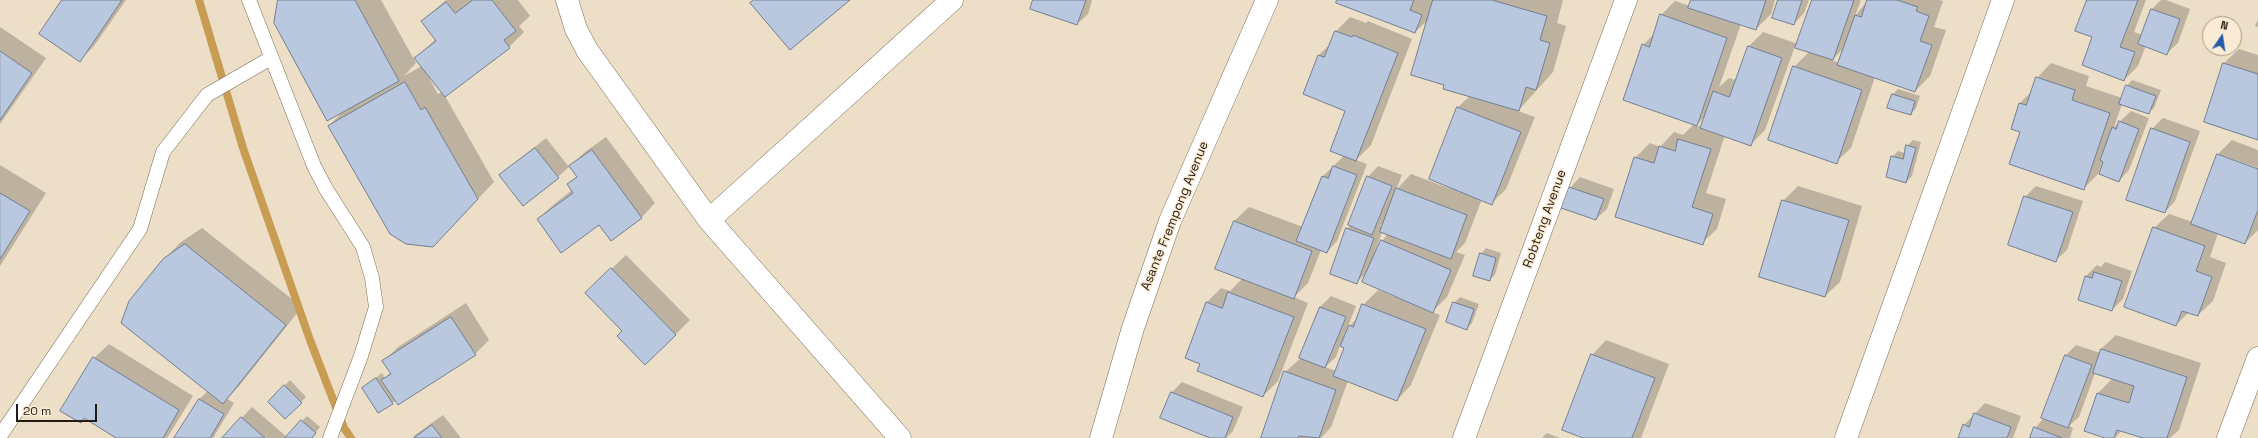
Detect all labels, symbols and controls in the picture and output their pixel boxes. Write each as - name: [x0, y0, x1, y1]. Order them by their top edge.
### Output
- north arrow: [2202, 16, 2242, 56]
- text: N: [2219, 18, 2230, 33]
- street label: Asante Frempong Avenue: [1138, 139, 1212, 293]
- street label: Robteng Avenue: [1520, 168, 1570, 270]
- scale bar: [18, 396, 99, 422]
- text: 20 m: [23, 403, 51, 419]

